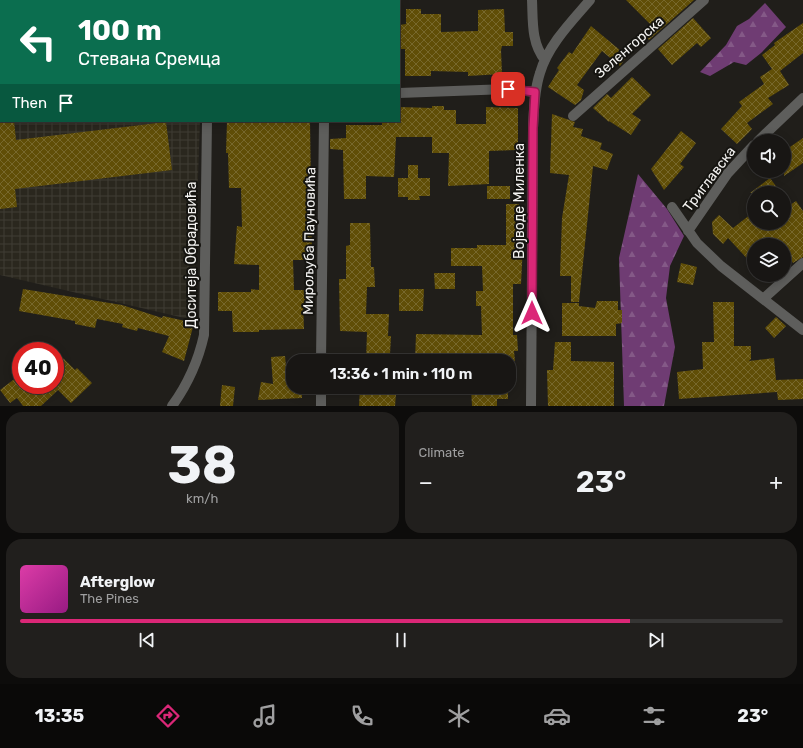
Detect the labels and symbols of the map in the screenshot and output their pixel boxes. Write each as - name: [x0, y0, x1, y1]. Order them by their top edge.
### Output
- street label: Зеленгорска: [591, 13, 667, 82]
- pin: [491, 72, 525, 106]
- street label: Војводе Миленка: [511, 143, 528, 259]
- street label: Триглавска: [679, 143, 739, 215]
- street label: Мирољуба Пауновића: [300, 167, 319, 315]
- street label: Доситеја Обрадовића: [183, 182, 200, 328]
- position arrow: [511, 292, 553, 334]
- speed limit sign: 40: [12, 342, 64, 394]

